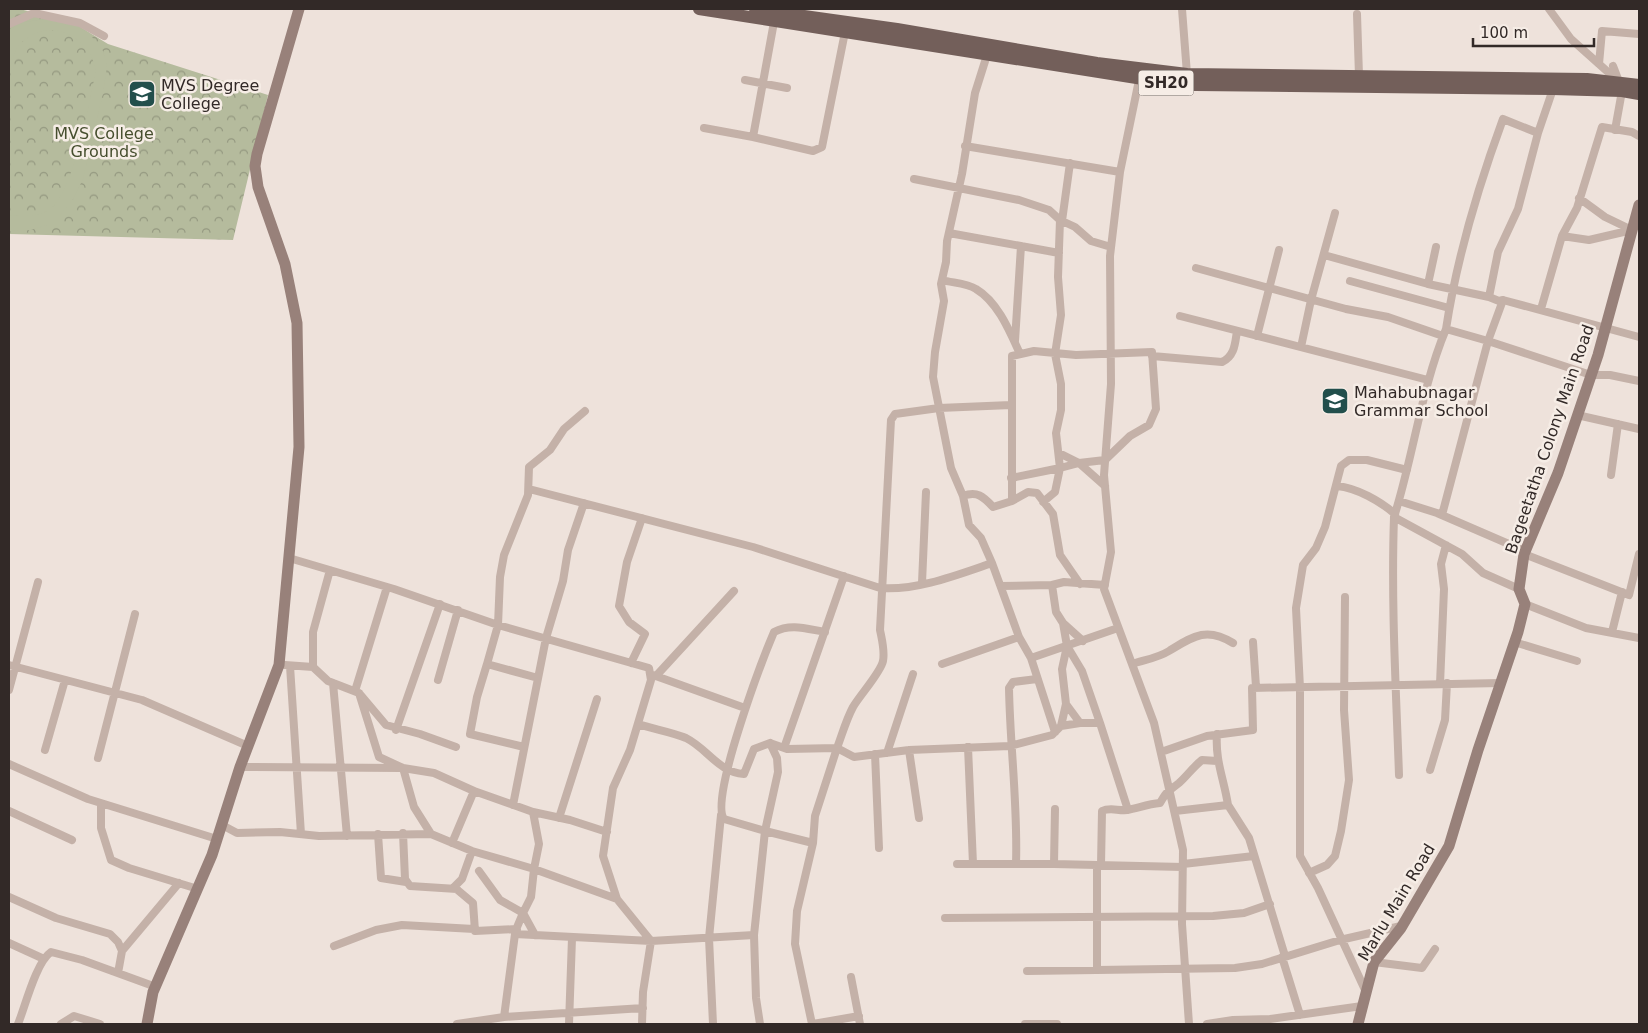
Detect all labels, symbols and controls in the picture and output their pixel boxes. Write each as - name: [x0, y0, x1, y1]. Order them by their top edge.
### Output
- scale bar: [1473, 15, 1594, 47]
- text: 100 m: [1480, 24, 1528, 42]
- road number: SH20: [1138, 70, 1194, 96]
- place label: MVS Degree College: [161, 76, 259, 113]
- school or university icon: MVS Degree College: [127, 79, 157, 109]
- park label: MVS College Grounds: [54, 124, 154, 161]
- street label: Bageetatha Colony Main Road: [1501, 322, 1598, 556]
- place label: Mahabubnagar Grammar School: [1354, 383, 1489, 420]
- school or university icon: Mahabubnagar Grammar School: [1320, 386, 1350, 416]
- street label: Marlu Main Road: [1354, 840, 1439, 964]

